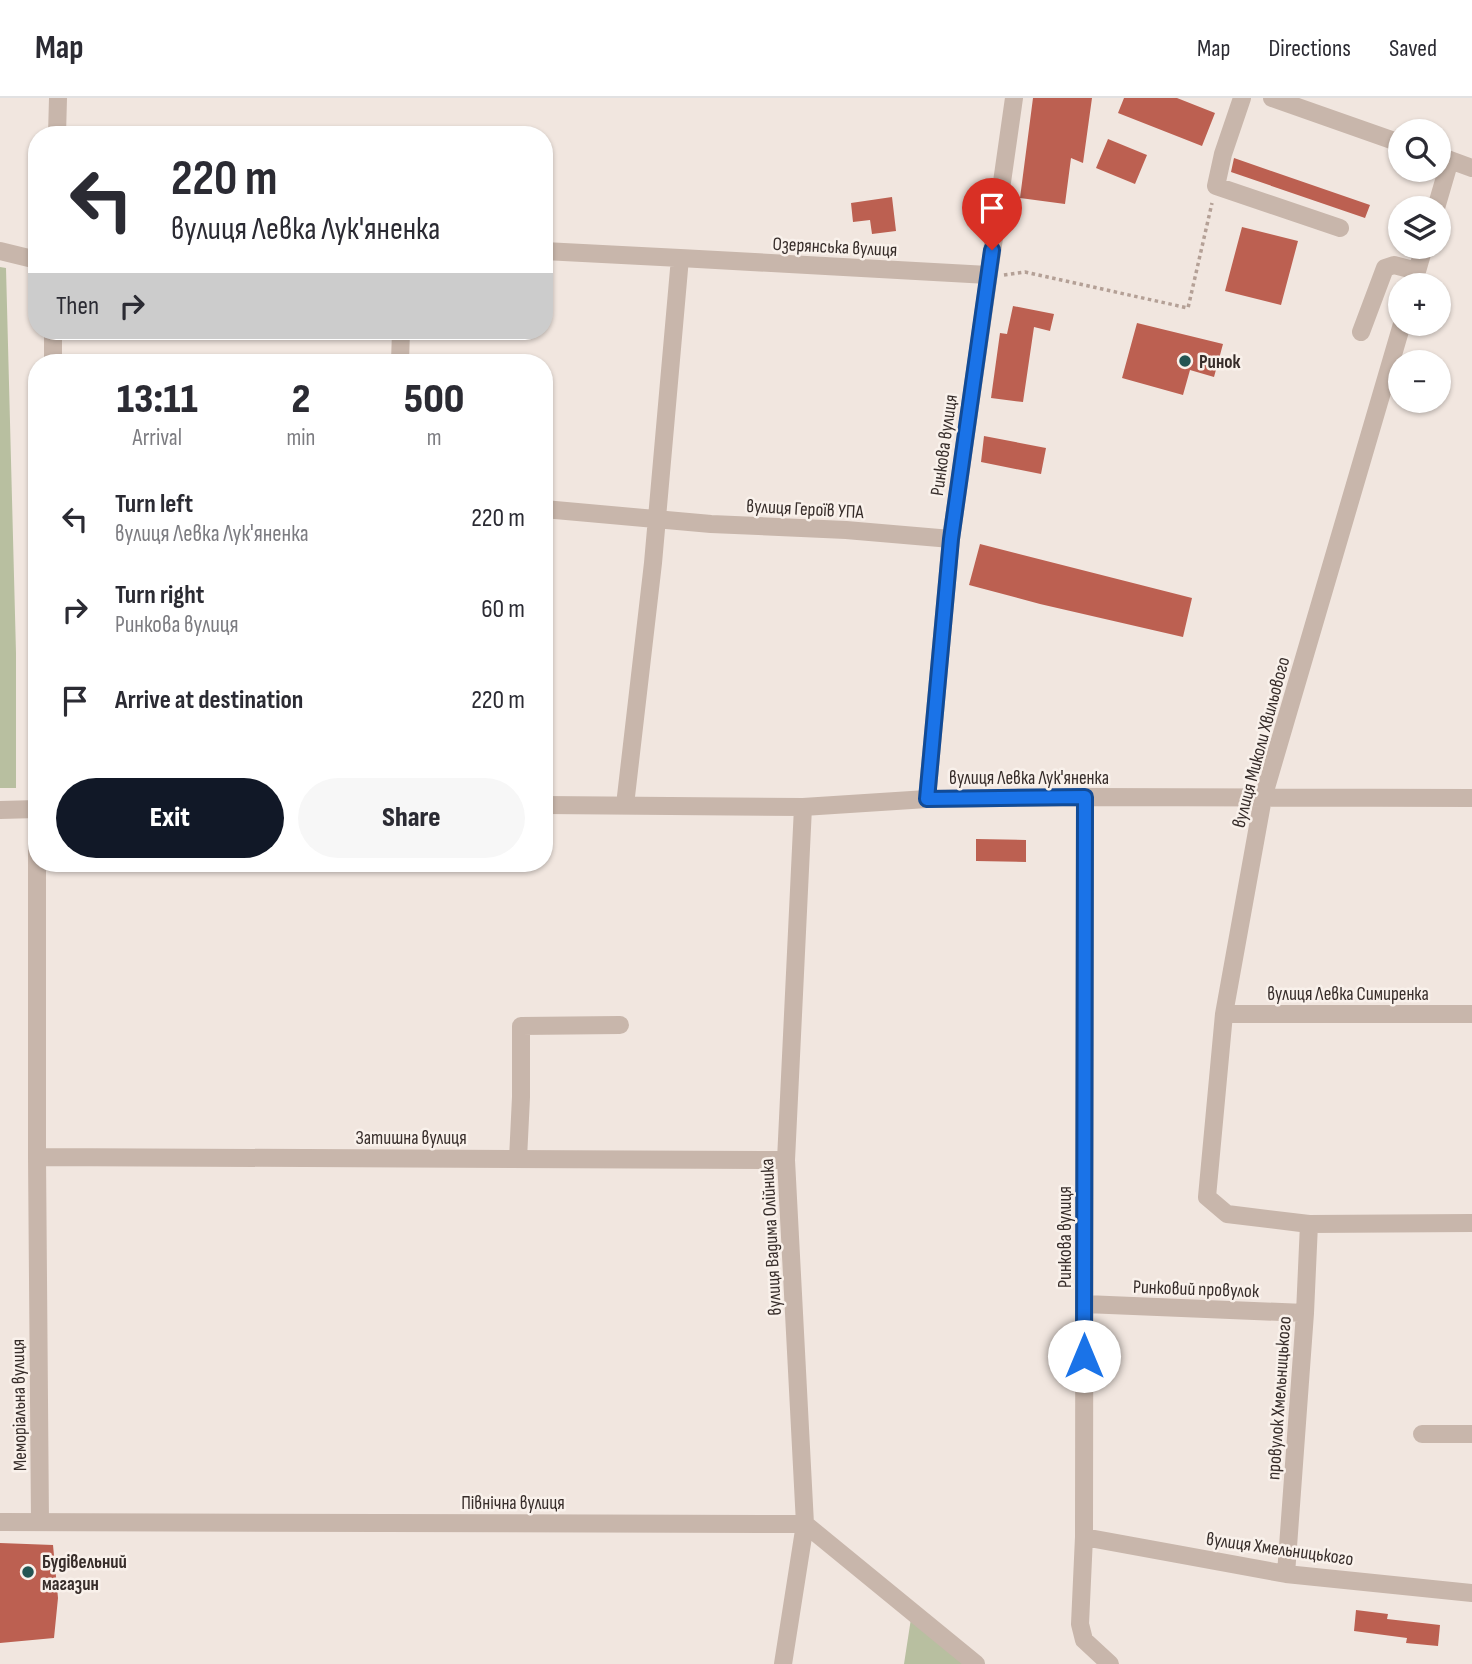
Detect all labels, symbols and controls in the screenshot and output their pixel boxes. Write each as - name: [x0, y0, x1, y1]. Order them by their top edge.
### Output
- text: Map: [35, 28, 84, 68]
- text: Map: [1197, 34, 1230, 63]
- text: Directions: [1268, 34, 1351, 63]
- text: Saved: [1389, 34, 1437, 63]
- map controls: [1388, 119, 1451, 413]
- button: search: [1388, 119, 1451, 182]
- text: 220 m: [171, 150, 277, 209]
- icon: left: [56, 154, 147, 245]
- pin: [962, 178, 1022, 250]
- icon: arrive: [973, 189, 1011, 227]
- button: layers: [1388, 196, 1451, 259]
- text: вулиця Левка Лук'яненка: [171, 210, 440, 249]
- street label: Озерянська вулиця: [772, 233, 898, 262]
- button: +: [1388, 273, 1451, 336]
- icon: right: [113, 287, 151, 325]
- text: Then: [56, 291, 99, 322]
- button: −: [1388, 350, 1451, 413]
- place label: Ринок: [1199, 351, 1240, 374]
- marker: Ринок: [1177, 353, 1193, 369]
- text: 13:11: [117, 374, 198, 425]
- text: 2: [291, 374, 310, 425]
- text: 500: [404, 374, 464, 425]
- street label: Ринкова вулиця: [926, 393, 963, 497]
- text: Arrival: [132, 424, 182, 452]
- text: min: [286, 424, 315, 452]
- text: m: [427, 424, 442, 452]
- text: Turn left: [115, 489, 193, 520]
- street label: вулиця Героїв УПА: [746, 495, 865, 524]
- icon: left: [56, 500, 94, 538]
- text: 220 m: [471, 503, 525, 534]
- text: вулиця Левка Лук'яненка: [115, 520, 309, 548]
- text: Turn right: [115, 580, 204, 611]
- icon: right: [56, 591, 94, 629]
- text: 60 m: [481, 594, 525, 625]
- text: Ринкова вулиця: [115, 611, 239, 639]
- street label: вулиця Миколи Хвильового: [1228, 654, 1295, 830]
- icon: arrive: [56, 682, 94, 720]
- text: Arrive at destination: [115, 685, 303, 716]
- text: 220 m: [471, 685, 525, 716]
- street label: вулиця Левка Лук'яненка: [949, 767, 1109, 790]
- button: Exit: [56, 778, 284, 858]
- button: Share: [298, 778, 525, 858]
- street label: вулиця Левка Симиренка: [1267, 983, 1429, 1006]
- street label: Затишна вулиця: [355, 1127, 467, 1150]
- street label: вулиця Вадима Олійника: [756, 1158, 787, 1316]
- street label: Ринкова вулиця: [1054, 1186, 1077, 1288]
- street label: Ринковий провулок: [1132, 1276, 1260, 1303]
- street label: провулок Хмельницького: [1262, 1316, 1297, 1481]
- position arrow: [1047, 1319, 1121, 1393]
- street label: Меморіальна вулиця: [7, 1339, 32, 1471]
- street label: Північна вулиця: [461, 1492, 565, 1515]
- street label: вулиця Хмельницького: [1205, 1528, 1355, 1571]
- place label: Будівельний магазин: [42, 1551, 127, 1596]
- marker: Будівельний магазин: [20, 1564, 36, 1580]

